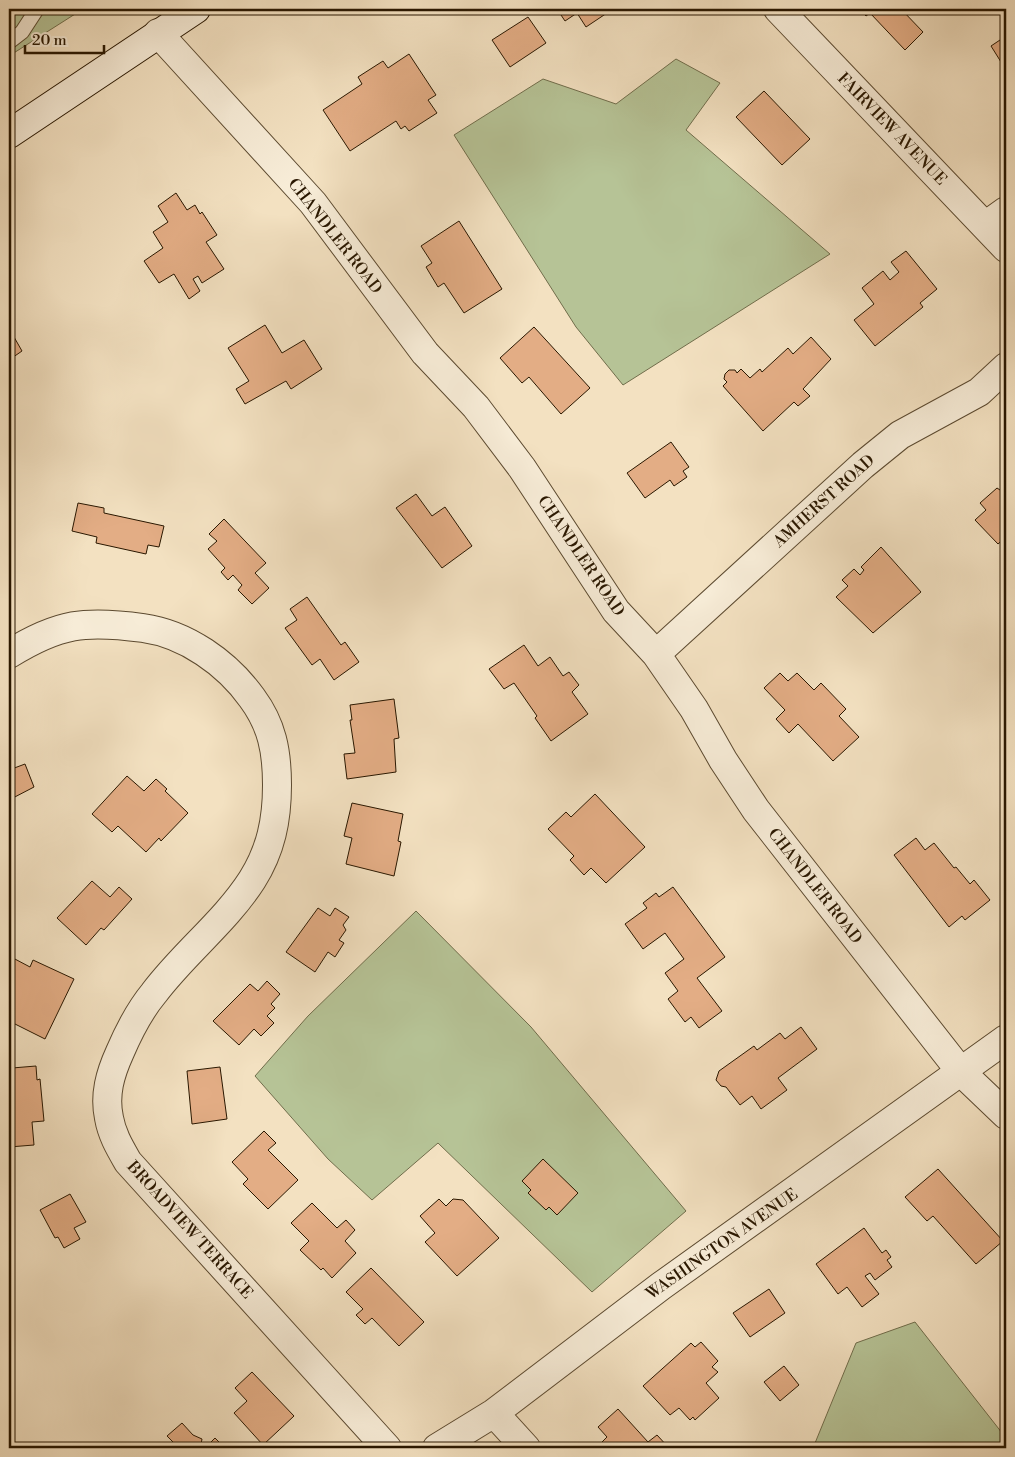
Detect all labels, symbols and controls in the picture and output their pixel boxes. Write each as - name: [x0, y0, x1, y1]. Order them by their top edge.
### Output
- scale bar: [25, 22, 104, 54]
- text: 20 m: [32, 31, 67, 50]
- street label: FAIRVIEW AVENUE: [833, 69, 951, 189]
- street label: CHANDLER ROAD: [284, 174, 386, 298]
- street label: AMHERST ROAD: [768, 450, 879, 552]
- street label: CHANDLER ROAD: [533, 492, 629, 620]
- street label: CHANDLER ROAD: [764, 824, 866, 948]
- street label: BROADVIEW TERRACE: [122, 1156, 257, 1303]
- street label: WASHINGTON AVENUE: [642, 1184, 802, 1304]

